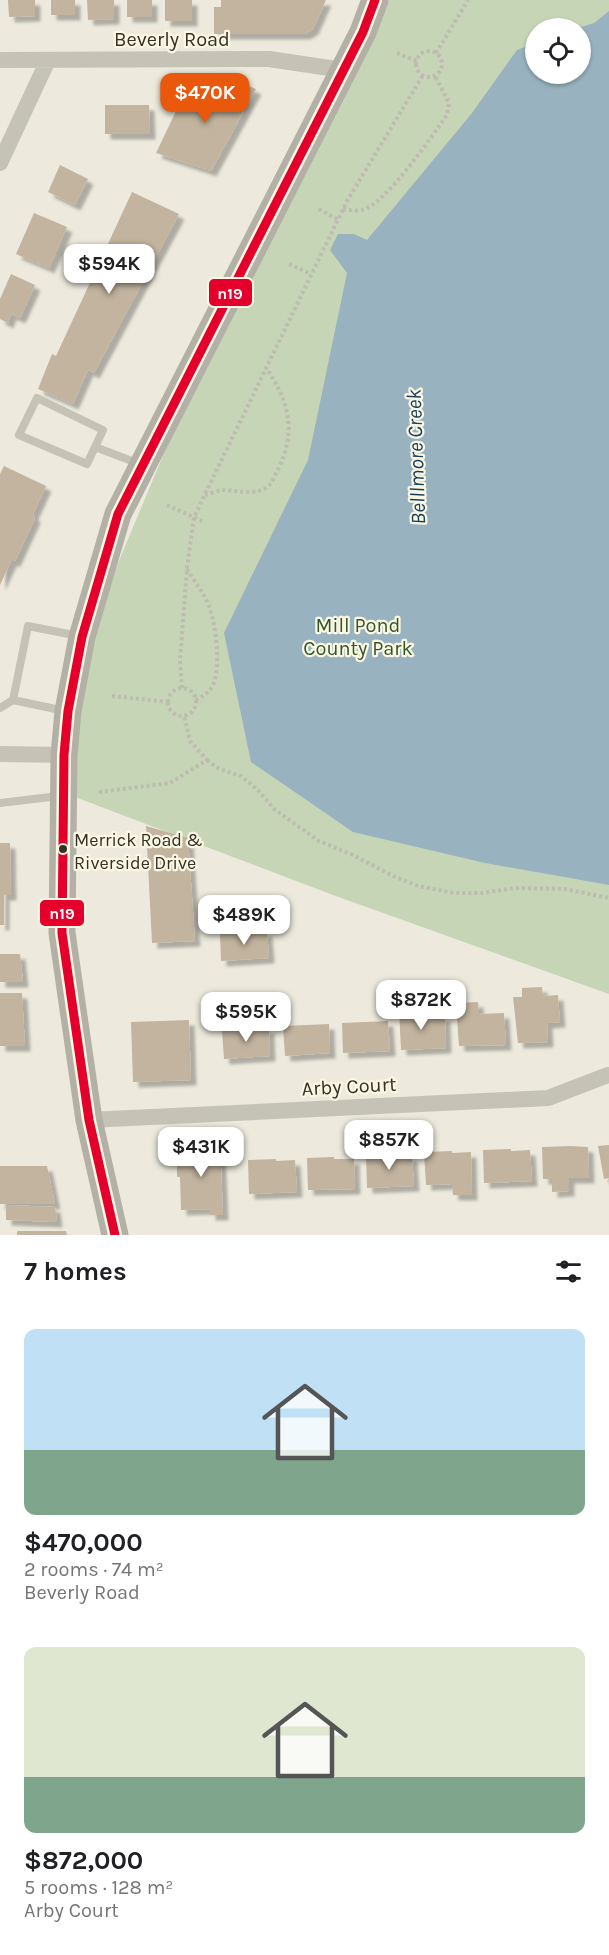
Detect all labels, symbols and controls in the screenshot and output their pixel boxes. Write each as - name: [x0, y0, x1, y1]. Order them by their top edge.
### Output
- map controls: [525, 18, 591, 84]
- button: locate: [525, 18, 591, 84]
- street label: Beverly Road: [114, 28, 230, 51]
- pin: $470K: [163, 73, 247, 124]
- text: $470K: [174, 81, 236, 104]
- pin: $594K: [67, 244, 151, 295]
- text: $594K: [78, 252, 140, 275]
- line badge: n19: [208, 278, 253, 307]
- text: n19: [217, 284, 243, 303]
- water label: Belllmore Creek: [402, 388, 430, 525]
- park label: Mill Pond County Park: [303, 614, 413, 660]
- place label: Merrick Road & Riverside Drive: [74, 829, 203, 874]
- marker: Merrick Road & Riverside Drive: [57, 843, 69, 855]
- pin: $489K: [202, 895, 286, 946]
- line badge: n19: [39, 899, 85, 927]
- text: $489K: [212, 903, 276, 926]
- text: n19: [49, 904, 75, 923]
- pin: $872K: [379, 980, 463, 1031]
- text: $872K: [390, 988, 452, 1011]
- pin: $595K: [204, 992, 288, 1043]
- text: $595K: [215, 1000, 277, 1023]
- street label: Arby Court: [301, 1073, 397, 1100]
- pin: $857K: [347, 1120, 431, 1171]
- pin: $431K: [159, 1127, 243, 1178]
- text: $857K: [358, 1128, 420, 1151]
- text: $431K: [172, 1135, 230, 1158]
- icon: filters: [552, 1255, 585, 1288]
- text: 7 homes: [24, 1256, 127, 1287]
- icon: home: [251, 1368, 359, 1476]
- text: $470,000: [24, 1527, 143, 1558]
- text: 2 rooms · 74 m²: [24, 1558, 164, 1581]
- text: Beverly Road: [24, 1581, 140, 1604]
- icon: home: [251, 1686, 359, 1794]
- text: $872,000: [24, 1845, 143, 1876]
- text: 5 rooms · 128 m²: [24, 1876, 173, 1899]
- text: Arby Court: [24, 1899, 119, 1922]

